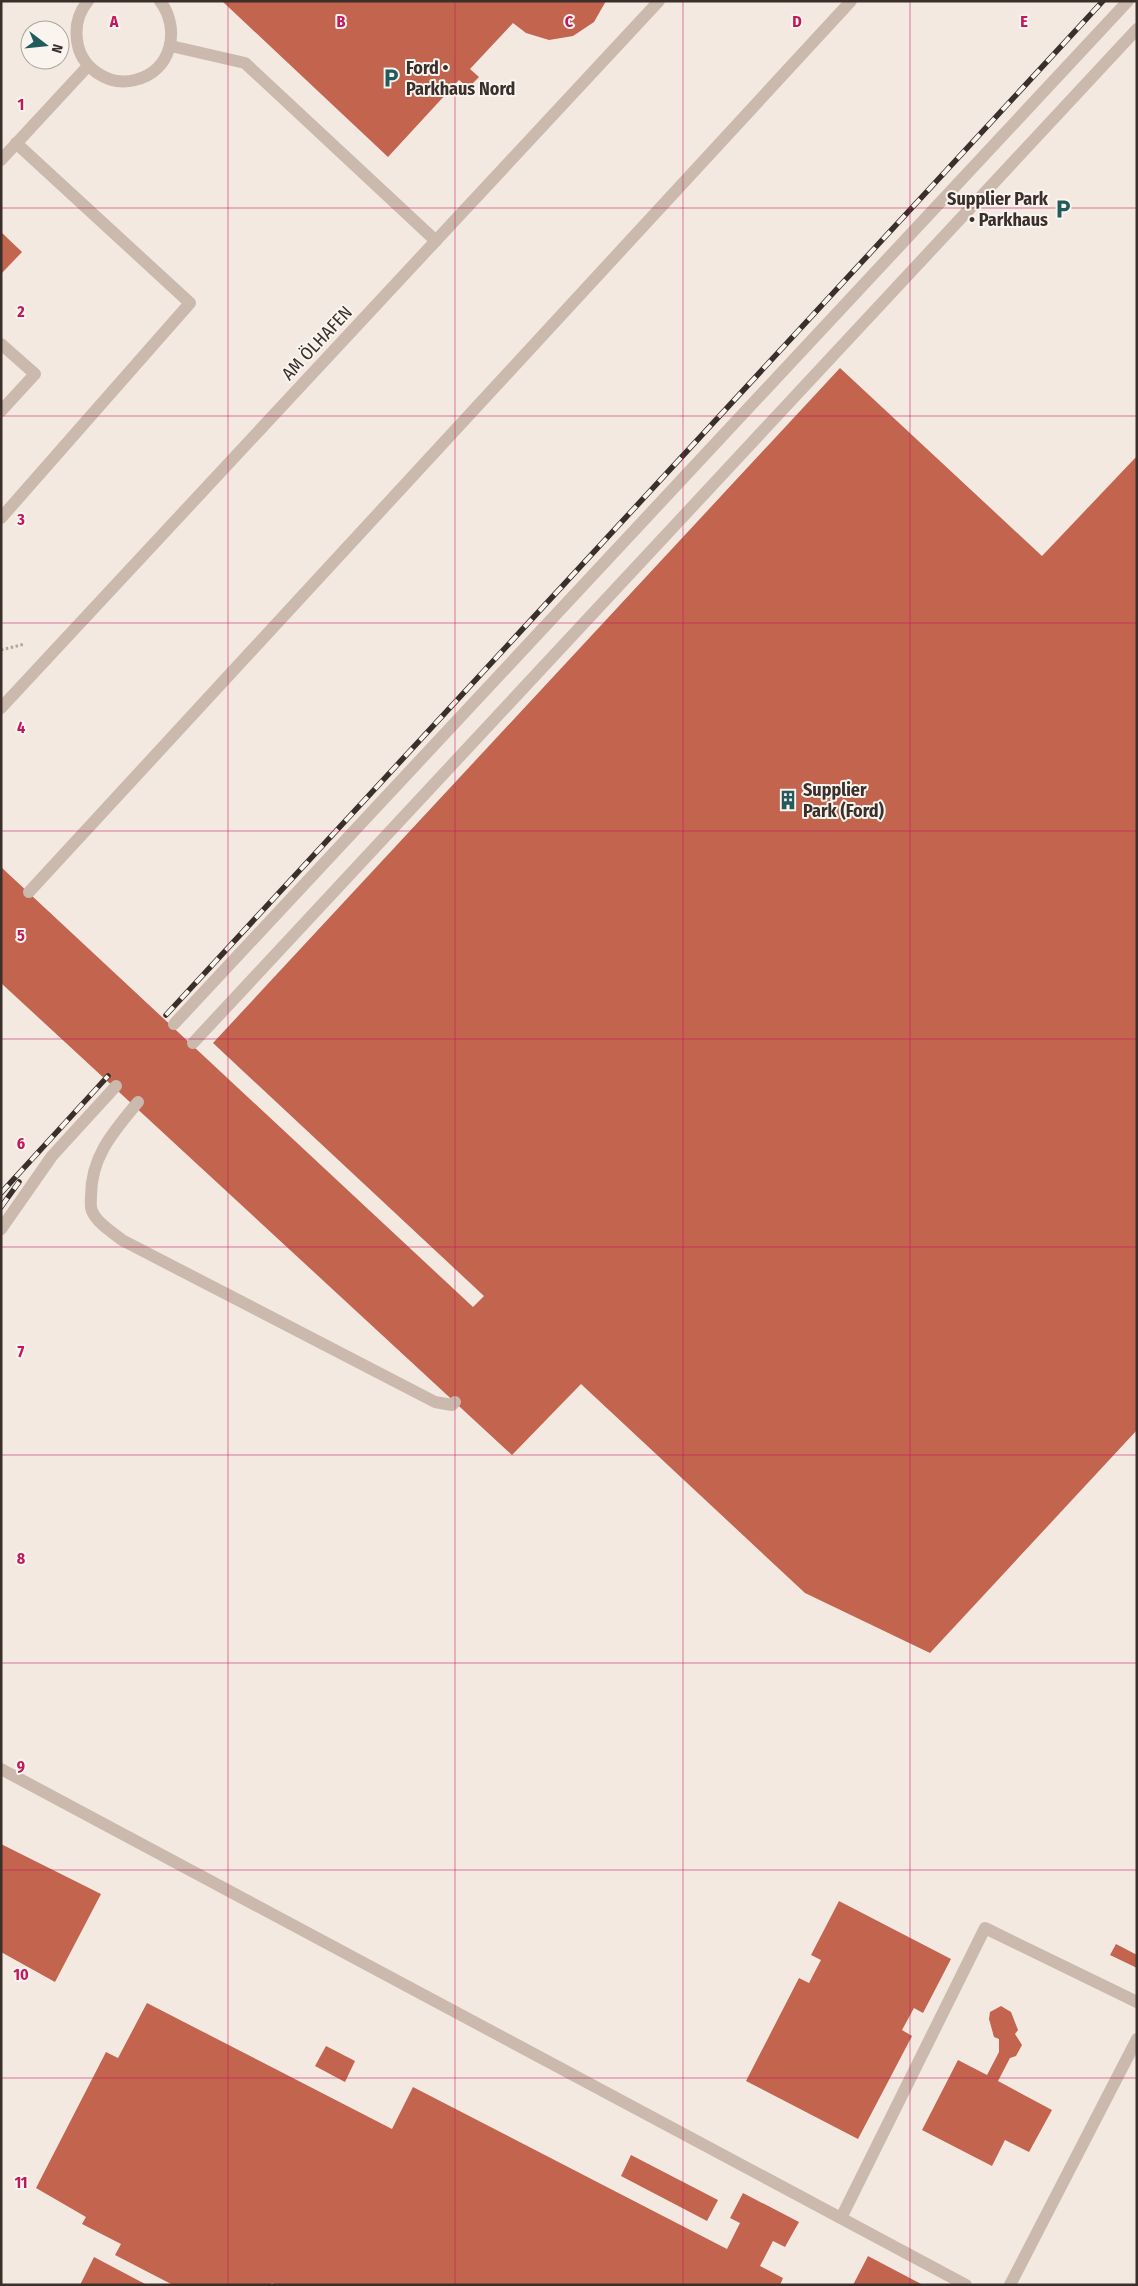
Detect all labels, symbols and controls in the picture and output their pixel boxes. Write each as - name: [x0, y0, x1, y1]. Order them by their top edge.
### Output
- text: A: [109, 12, 119, 31]
- text: B: [337, 12, 346, 31]
- text: C: [565, 12, 574, 31]
- text: D: [792, 12, 802, 31]
- text: E: [1020, 12, 1028, 31]
- north arrow: [20, 20, 70, 70]
- text: N: [48, 42, 66, 55]
- place label: Ford • Parkhaus Nord: [406, 57, 515, 100]
- parking icon: Ford • Parkhaus Nord: [380, 67, 402, 89]
- text: 1: [18, 95, 24, 114]
- place label: Supplier Park • Parkhaus: [947, 188, 1049, 231]
- parking icon: Supplier Park • Parkhaus: [1052, 198, 1074, 220]
- street label: AM ÖLHAFEN: [277, 301, 357, 385]
- text: 2: [16, 302, 25, 321]
- text: 3: [16, 510, 25, 529]
- text: 4: [17, 718, 25, 737]
- place label: Supplier Park (Ford): [803, 779, 885, 822]
- building icon: Supplier Park (Ford): [777, 789, 799, 811]
- text: 5: [17, 926, 25, 945]
- text: 6: [17, 1134, 25, 1153]
- text: 7: [18, 1342, 25, 1361]
- text: 8: [17, 1549, 26, 1568]
- text: 9: [17, 1757, 25, 1776]
- text: 10: [13, 1965, 29, 1984]
- text: 11: [14, 2173, 28, 2192]

